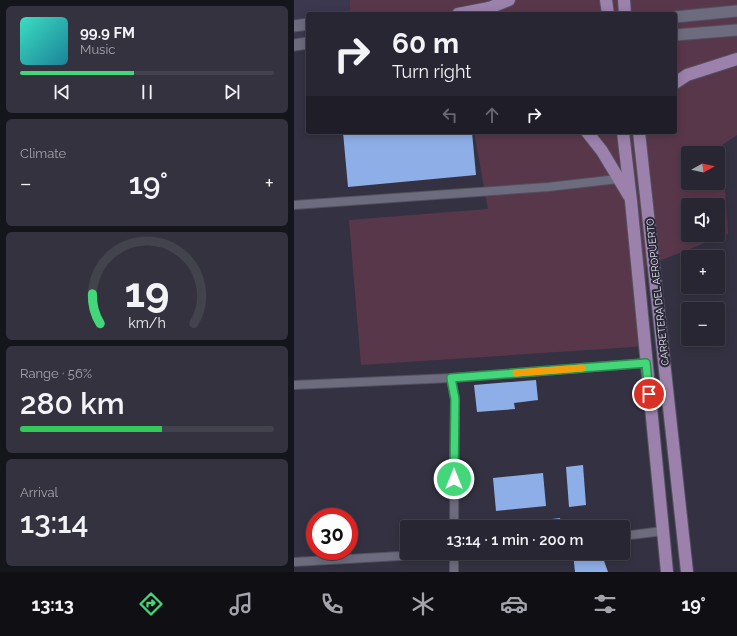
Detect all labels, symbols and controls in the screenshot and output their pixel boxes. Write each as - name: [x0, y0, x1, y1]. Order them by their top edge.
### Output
- text: 99.9 FM: [80, 24, 135, 42]
- text: 60 m: [392, 27, 459, 60]
- icon: right: [326, 28, 378, 80]
- text: Music: [80, 42, 115, 57]
- text: Turn right: [392, 61, 471, 82]
- icon: previous: [51, 81, 73, 103]
- icon: pause: [136, 81, 158, 103]
- icon: next: [221, 81, 243, 103]
- icon: left: [439, 104, 461, 126]
- icon: ahead: [481, 104, 503, 126]
- icon: right: [523, 104, 545, 126]
- text: Climate: [20, 146, 66, 161]
- north arrow: [681, 146, 725, 190]
- map controls: [681, 146, 725, 346]
- text: 19°: [129, 166, 168, 201]
- text: −: [20, 170, 32, 196]
- text: +: [265, 170, 274, 196]
- button: sound: [681, 198, 725, 242]
- street label: CARRETERA DEL AEROPUERTO: [644, 217, 671, 366]
- button: +: [681, 250, 725, 294]
- text: 19: [124, 268, 170, 317]
- button: −: [681, 302, 725, 346]
- text: km/h: [128, 315, 166, 331]
- text: Range · 56%: [20, 366, 92, 381]
- pin: [632, 377, 666, 411]
- icon: arrive: [638, 383, 660, 405]
- text: 280 km: [20, 386, 125, 421]
- position arrow: [433, 458, 475, 500]
- text: Arrival: [20, 485, 58, 500]
- text: 13:14: [20, 505, 88, 540]
- speed limit sign: 30: [306, 508, 358, 560]
- text: 13:14 · 1 min · 200 m: [447, 531, 583, 549]
- icon: directions: [137, 590, 165, 618]
- icon: music: [227, 590, 255, 618]
- icon: phone: [318, 590, 346, 618]
- icon: climate: [409, 590, 437, 618]
- icon: car: [500, 590, 528, 618]
- icon: filters: [591, 590, 619, 618]
- text: 13:13: [31, 594, 74, 615]
- text: 19°: [681, 594, 706, 615]

